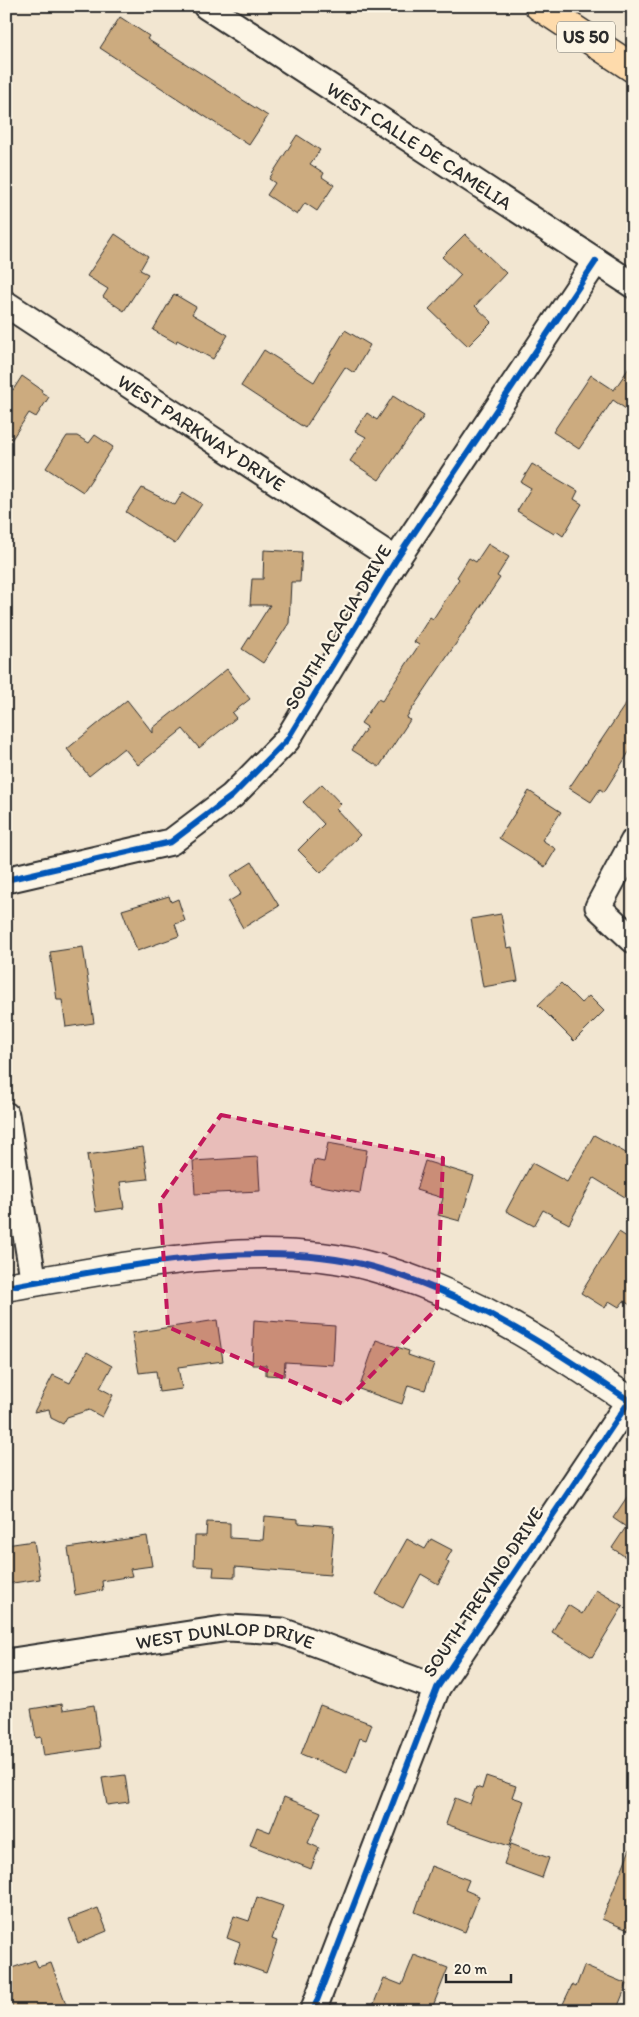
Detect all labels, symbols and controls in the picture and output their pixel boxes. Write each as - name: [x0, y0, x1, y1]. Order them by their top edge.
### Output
- road number: US 50: [557, 22, 615, 52]
- street label: WEST CALLE DE CAMELIA: [322, 77, 517, 214]
- street label: WEST PARKWAY DRIVE: [113, 369, 290, 496]
- street label: SOUTH ACACIA DRIVE: [280, 540, 397, 714]
- street label: SOUTH TREVINO DRIVE: [418, 1503, 548, 1681]
- street label: WEST DUNLOP DRIVE: [134, 1616, 318, 1654]
- scale bar: [446, 1952, 512, 1984]
- text: 20 m: [454, 1960, 488, 1978]

